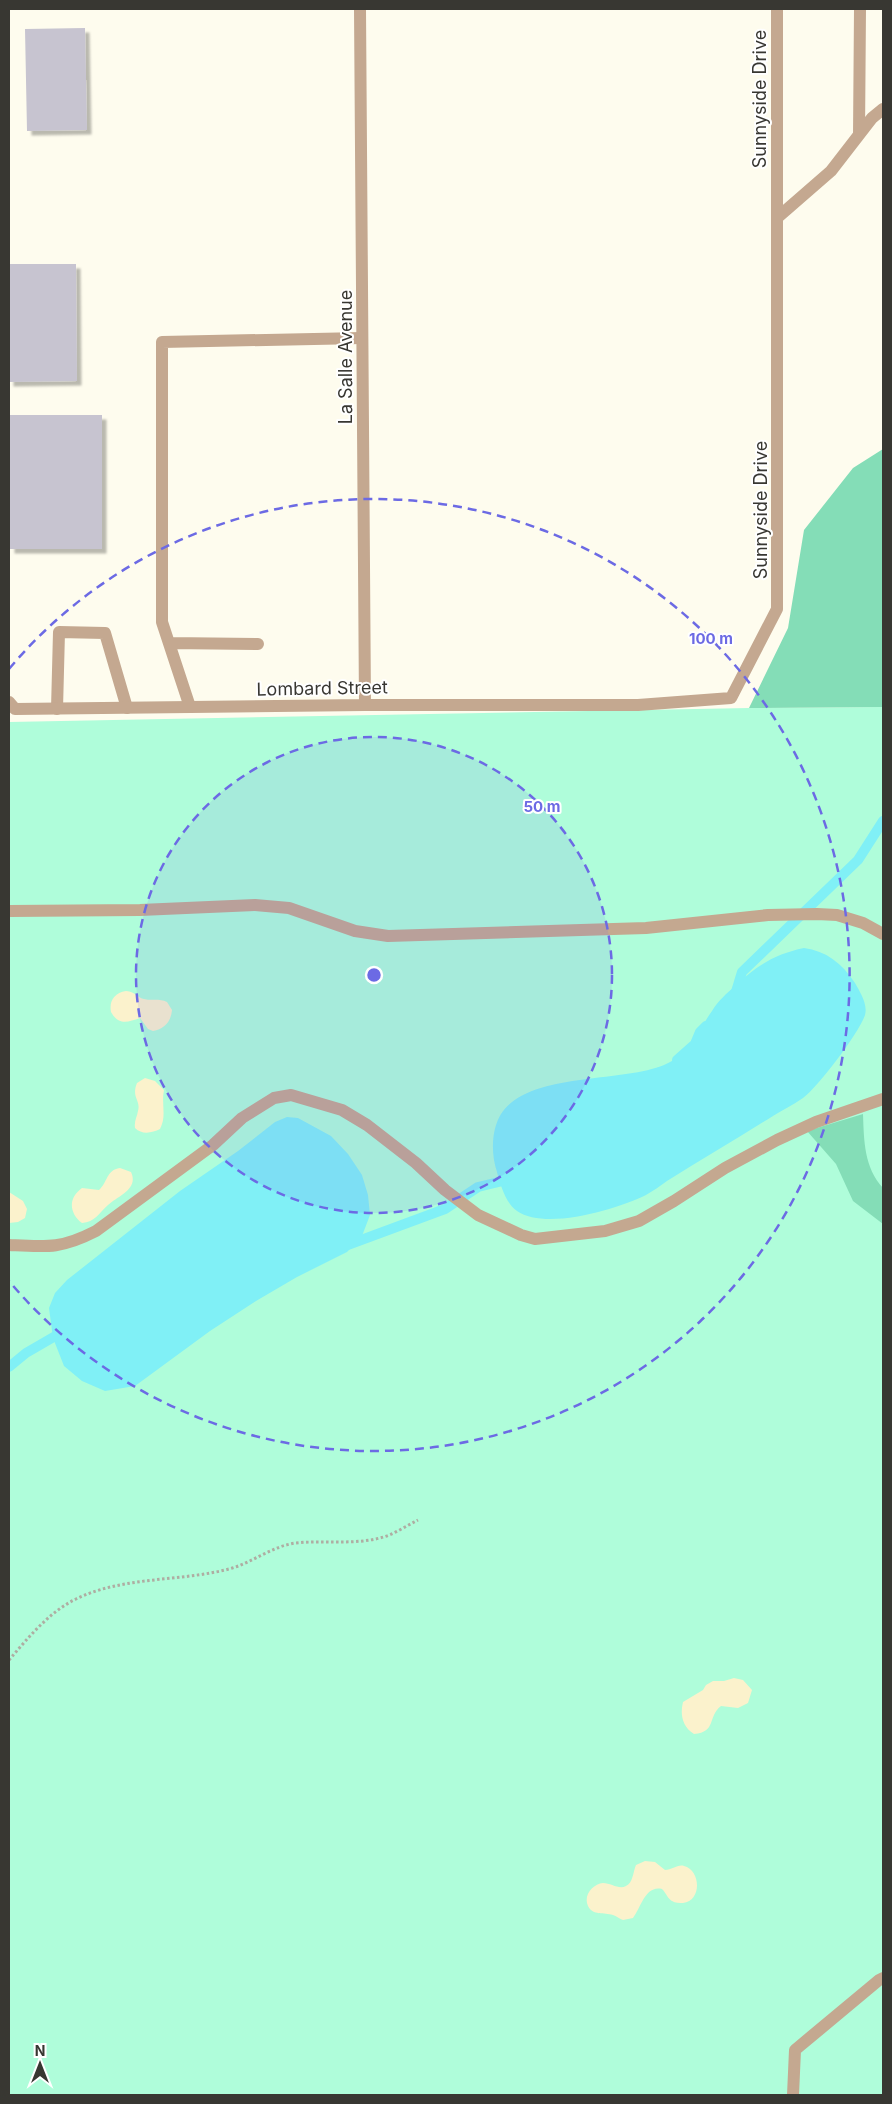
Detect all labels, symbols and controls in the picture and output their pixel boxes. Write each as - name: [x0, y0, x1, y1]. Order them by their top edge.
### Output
- street label: Sunnyside Drive: [749, 30, 770, 168]
- street label: La Salle Avenue: [335, 290, 356, 424]
- street label: Sunnyside Drive: [750, 441, 771, 579]
- text: 100 m: [689, 629, 733, 648]
- street label: Lombard Street: [256, 676, 388, 700]
- text: 50 m: [524, 797, 560, 816]
- centre of rings: [365, 966, 383, 984]
- north arrow: [15, 2039, 65, 2089]
- text: N: [35, 2042, 45, 2059]

